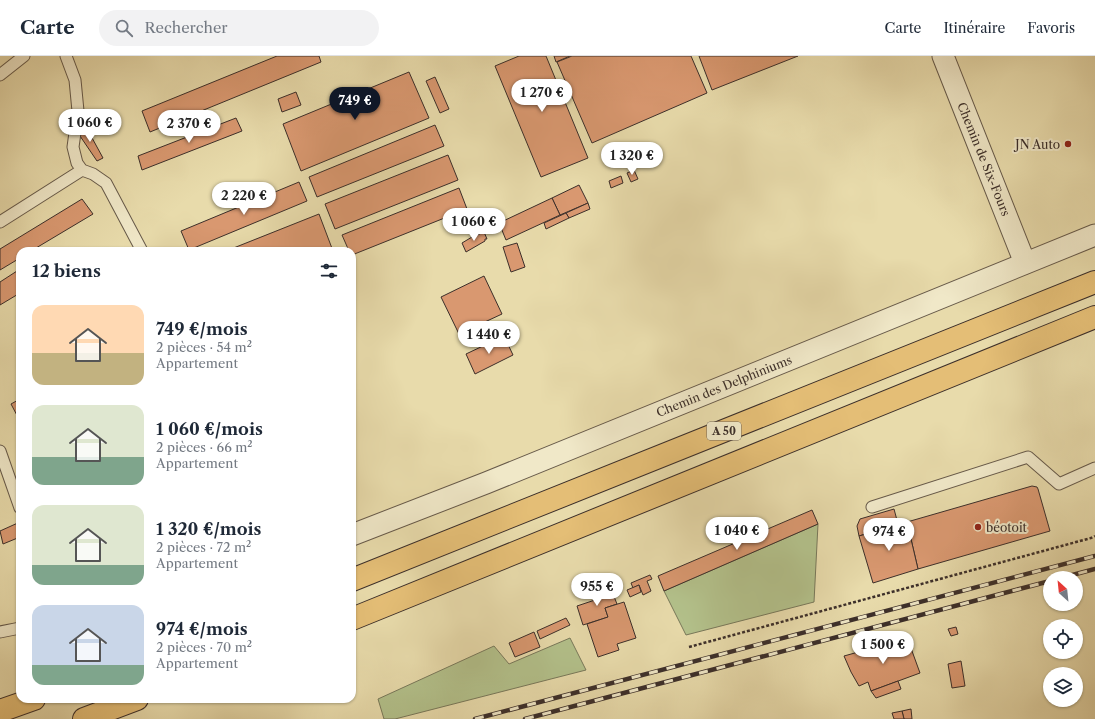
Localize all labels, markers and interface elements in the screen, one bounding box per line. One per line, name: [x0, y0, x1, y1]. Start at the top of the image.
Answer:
search box: [99, 10, 379, 46]
text: Carte: [20, 16, 75, 39]
icon: search: [113, 17, 135, 39]
text: Rechercher: [145, 18, 228, 37]
text: Carte: [885, 19, 921, 37]
text: Itinéraire: [943, 19, 1005, 37]
text: Favoris: [1027, 19, 1075, 37]
pin: 1 270 €: [505, 79, 579, 113]
text: 1 270 €: [520, 84, 564, 100]
pin: 749 €: [327, 87, 383, 121]
text: 749 €: [338, 92, 372, 108]
street label: Chemin de Six-Fours: [954, 100, 1014, 218]
pin: 1 060 €: [53, 109, 127, 143]
pin: 2 370 €: [152, 110, 226, 144]
text: 1 060 €: [68, 114, 112, 130]
text: 2 370 €: [167, 115, 211, 131]
place label: JN Auto: [1013, 137, 1060, 152]
marker: JN Auto: [1063, 139, 1073, 149]
pin: 1 320 €: [595, 142, 669, 176]
text: 1 320 €: [610, 147, 654, 163]
pin: 2 220 €: [207, 182, 281, 216]
text: 2 220 €: [221, 187, 267, 203]
pin: 1 060 €: [437, 208, 511, 242]
text: 1 060 €: [452, 213, 496, 229]
icon: filters: [318, 260, 340, 282]
text: 12 biens: [32, 261, 101, 281]
text: 749 €/mois: [156, 319, 248, 339]
icon: home: [64, 321, 112, 369]
pin: 1 440 €: [452, 321, 526, 355]
text: 1 440 €: [467, 326, 511, 342]
text: 2 pièces · 54 m²: [156, 339, 252, 355]
street label: Chemin des Delphiniums: [654, 352, 794, 420]
text: Appartement: [156, 355, 238, 371]
text: 1 060 €/mois: [156, 419, 263, 439]
icon: home: [64, 421, 112, 469]
road number: A 50: [707, 422, 741, 440]
text: 2 pièces · 66 m²: [156, 439, 253, 455]
text: Appartement: [156, 455, 238, 471]
pin: 1 040 €: [700, 517, 774, 551]
pin: 974 €: [861, 518, 917, 552]
text: 1 320 €/mois: [156, 519, 262, 539]
place label: béotoit: [986, 520, 1028, 535]
icon: home: [64, 521, 112, 569]
text: 1 040 €: [715, 522, 759, 538]
marker: béotoit: [973, 522, 983, 532]
text: 974 €: [872, 523, 906, 539]
text: 2 pièces · 72 m²: [156, 539, 251, 555]
text: Appartement: [156, 555, 238, 571]
north arrow: [1043, 571, 1083, 611]
map controls: [1043, 571, 1083, 707]
pin: 955 €: [569, 573, 625, 607]
text: 955 €: [580, 578, 614, 594]
text: 974 €/mois: [156, 619, 248, 639]
button: locate: [1043, 619, 1083, 659]
icon: home: [64, 621, 112, 669]
pin: 1 500 €: [846, 631, 920, 665]
text: 1 500 €: [861, 636, 905, 652]
text: 2 pièces · 70 m²: [156, 639, 252, 655]
text: Appartement: [156, 655, 238, 671]
button: layers: [1043, 667, 1083, 707]

